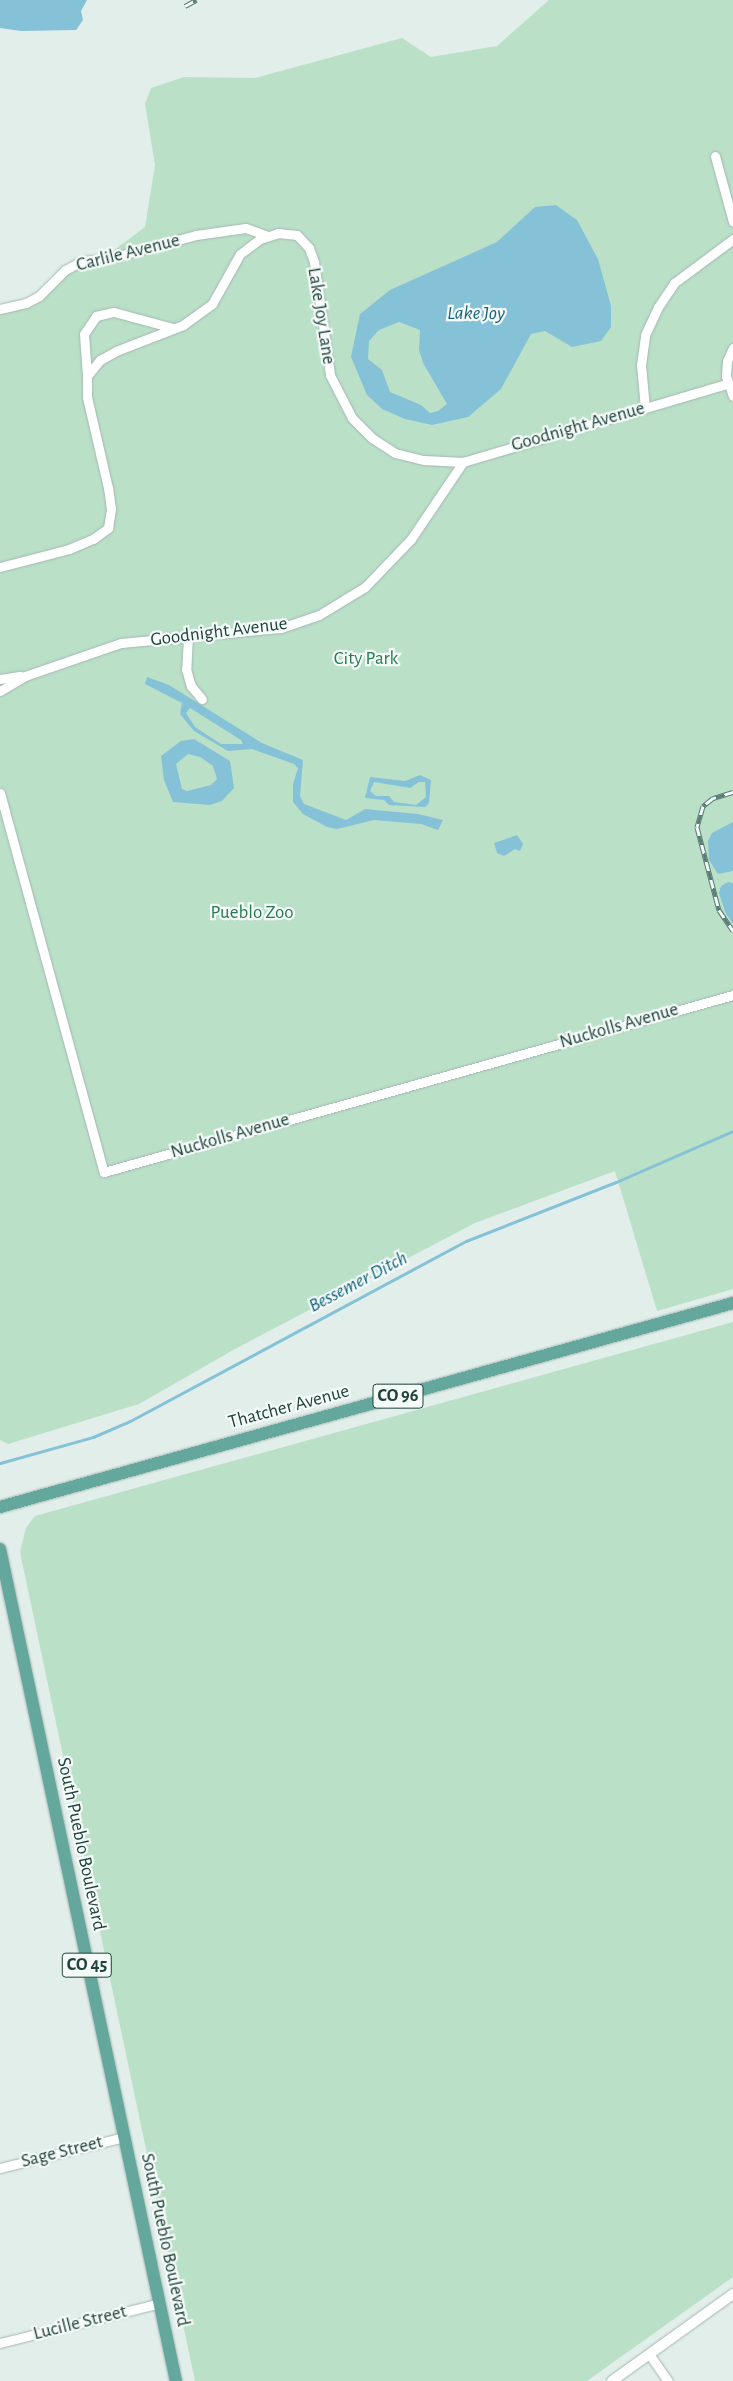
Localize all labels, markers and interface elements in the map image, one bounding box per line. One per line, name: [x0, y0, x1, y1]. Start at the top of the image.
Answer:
street label: Carlile Avenue: [74, 229, 182, 277]
street label: Lake Joy Lane: [302, 266, 340, 366]
water label: Lake Joy: [447, 301, 505, 325]
street label: Goodnight Avenue: [509, 397, 647, 457]
street label: Goodnight Avenue: [149, 612, 289, 652]
park label: City Park: [334, 648, 398, 670]
park label: Pueblo Zoo: [210, 902, 294, 924]
street label: Nuckolls Avenue: [557, 998, 681, 1054]
street label: Nuckolls Avenue: [168, 1108, 292, 1164]
water label: Bessemer Ditch: [305, 1246, 411, 1318]
street label: Thatcher Avenue: [226, 1380, 352, 1434]
road number: CO 96: [372, 1380, 424, 1412]
street label: South Pueblo Boulevard: [52, 1755, 110, 1933]
road number: CO 45: [61, 1950, 113, 1980]
street label: Sage Street: [19, 2131, 105, 2173]
street label: South Pueblo Boulevard: [136, 2151, 194, 2329]
street label: Lucille Street: [31, 2300, 129, 2346]

